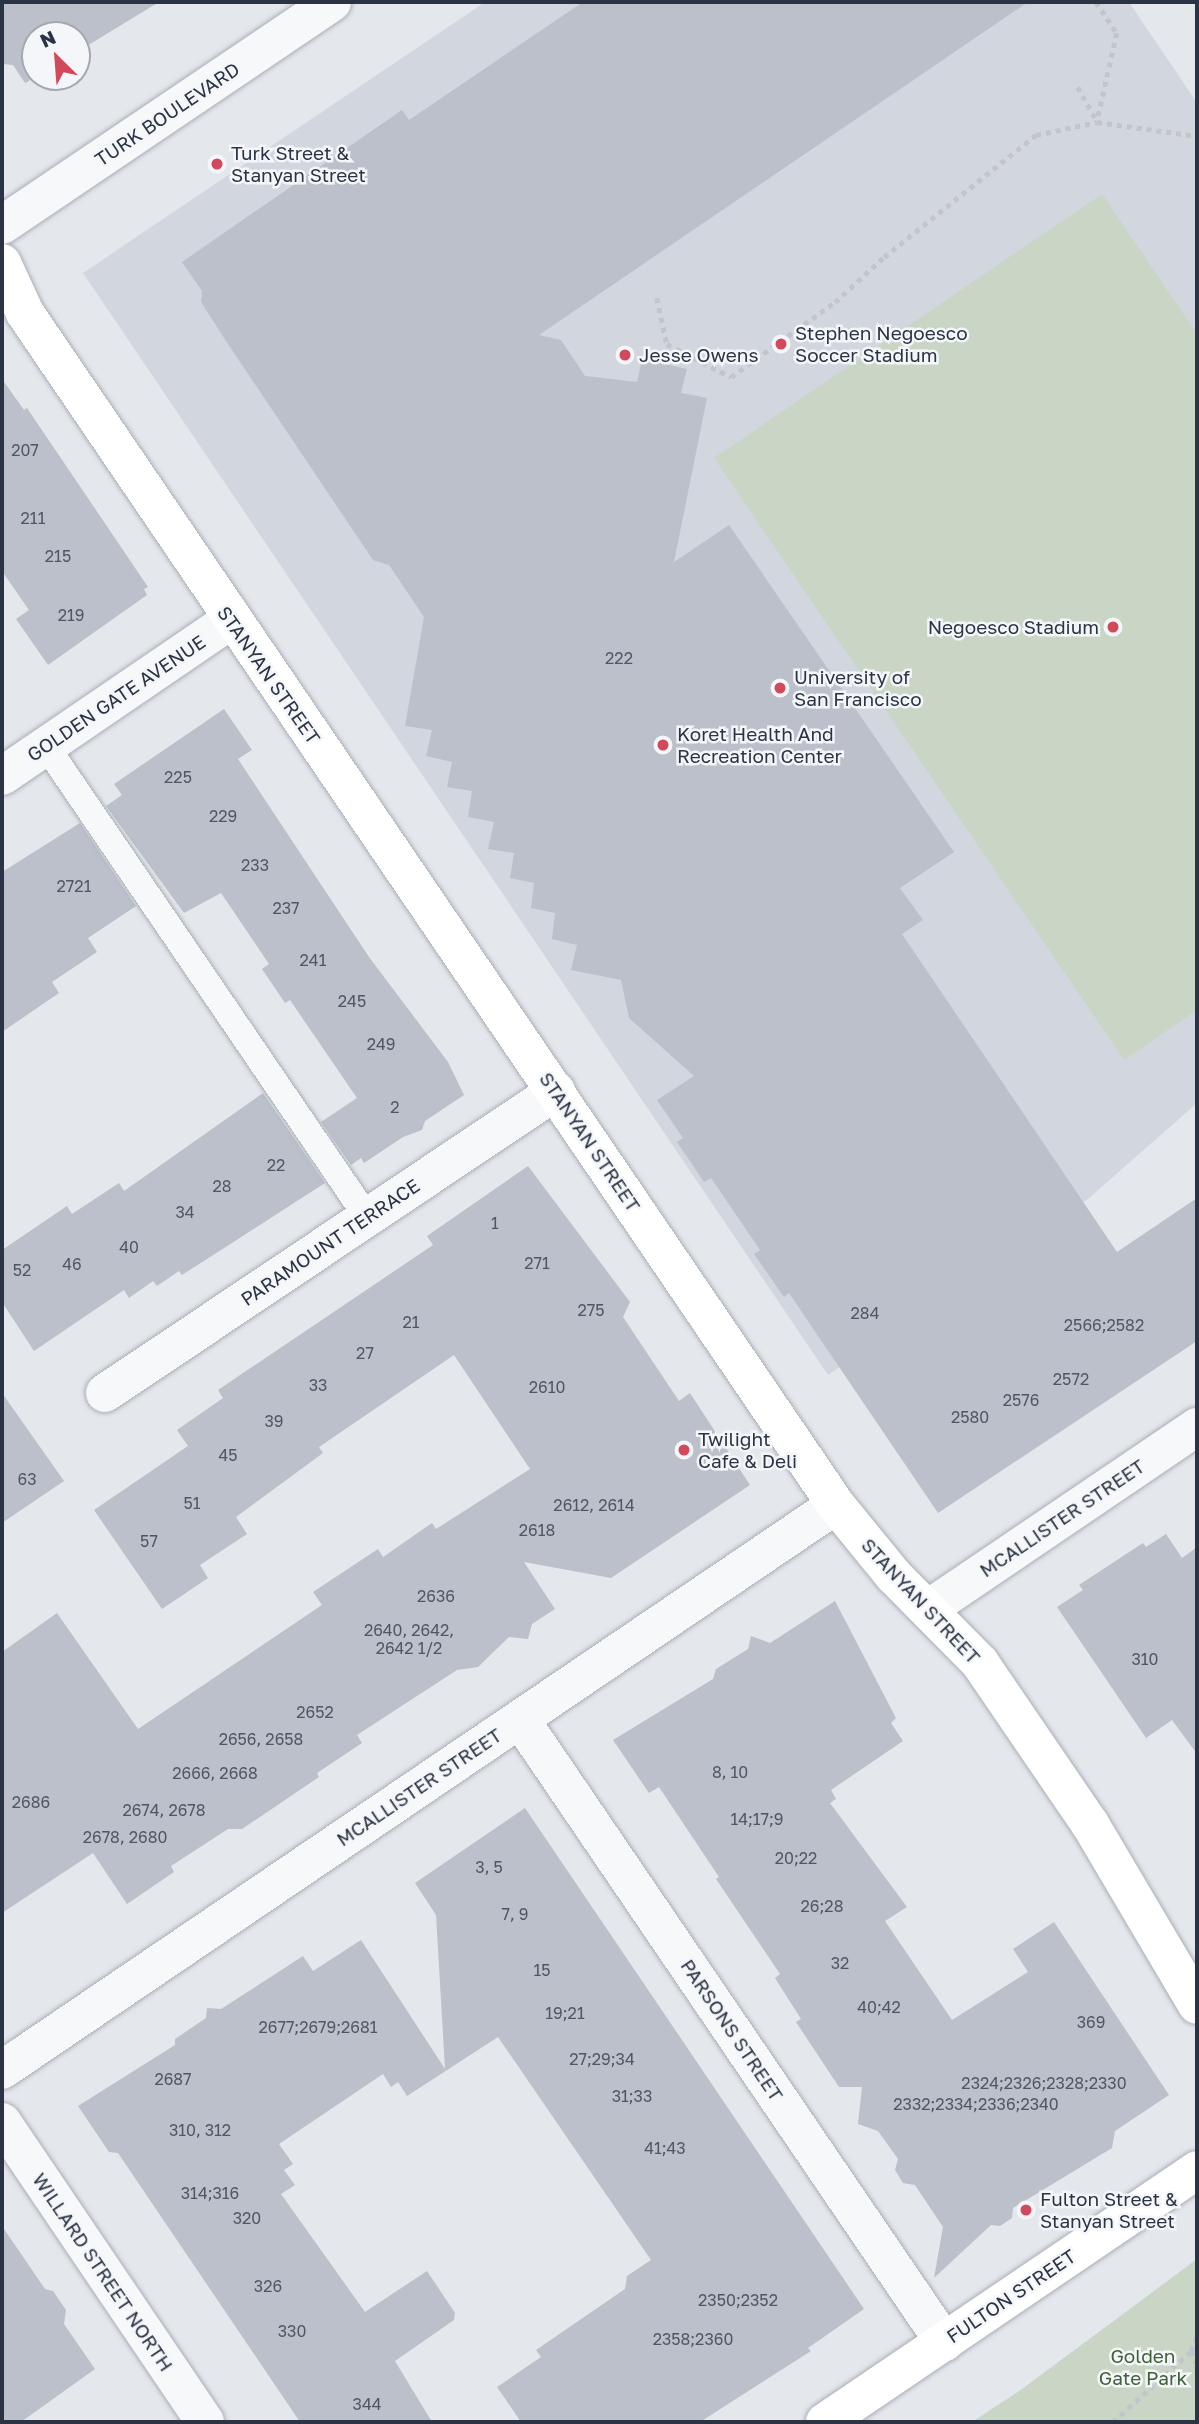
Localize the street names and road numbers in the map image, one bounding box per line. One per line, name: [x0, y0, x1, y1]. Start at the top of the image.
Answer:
street label: TURK BOULEVARD: [90, 57, 244, 171]
street label: STANYAN STREET: [213, 602, 325, 748]
street label: GOLDEN GATE AVENUE: [23, 630, 209, 766]
street label: STANYAN STREET: [535, 1068, 645, 1216]
street label: PARAMOUNT TERRACE: [236, 1174, 424, 1310]
street label: MCALLISTER STREET: [975, 1454, 1149, 1582]
street label: STANYAN STREET: [857, 1533, 985, 1669]
street label: MCALLISTER STREET: [332, 1723, 506, 1851]
street label: PARSONS STREET: [676, 1955, 788, 2105]
street label: WILLARD STREET NORTH: [28, 2169, 178, 2375]
street label: FULTON STREET: [942, 2244, 1080, 2348]

